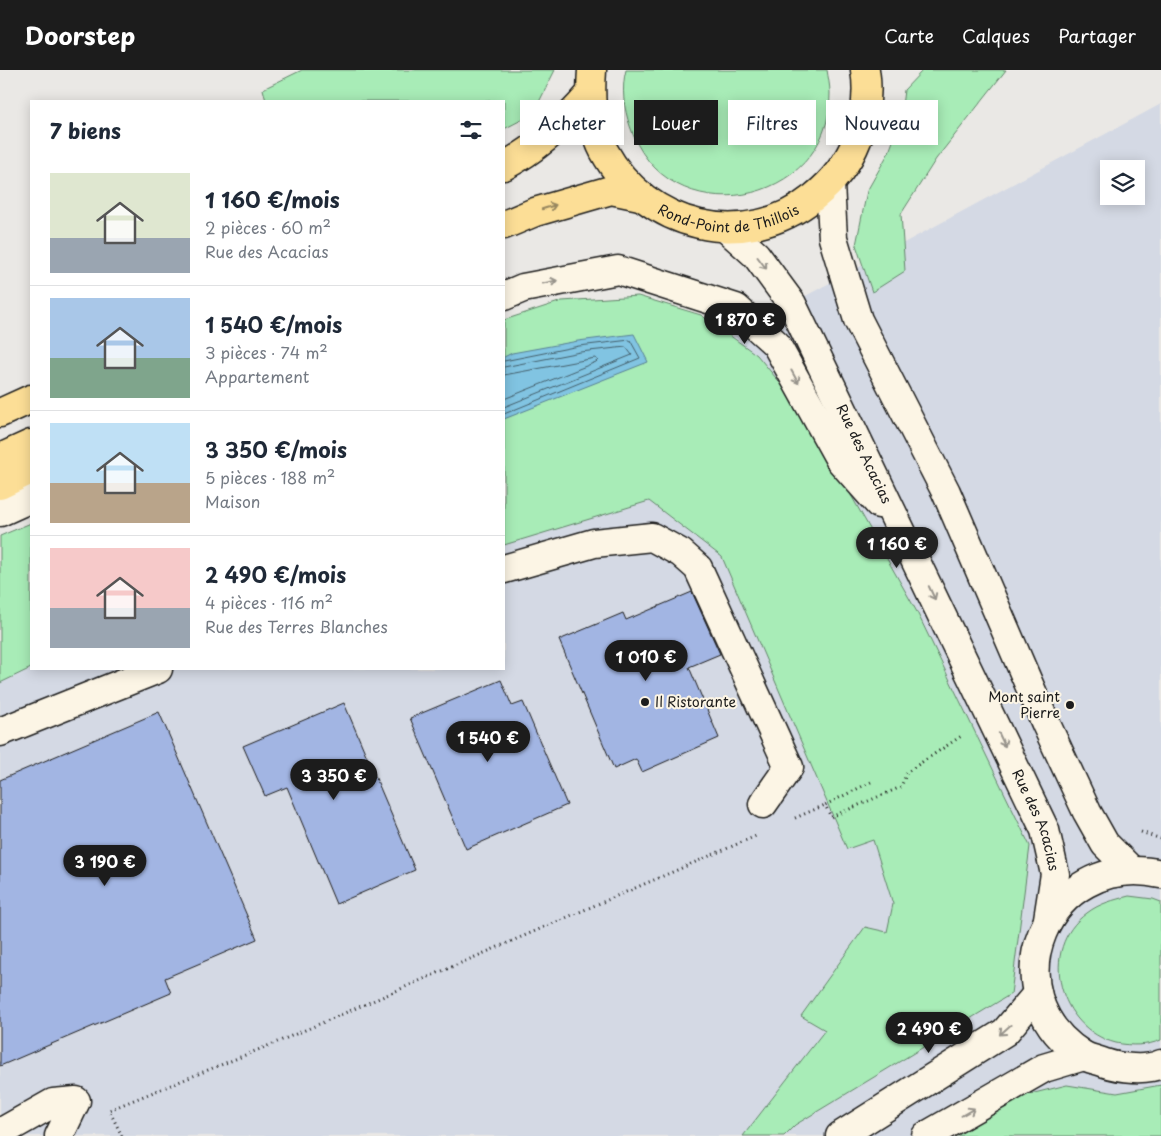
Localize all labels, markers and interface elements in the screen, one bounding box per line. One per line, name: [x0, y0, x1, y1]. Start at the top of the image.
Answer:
text: Doorstep: [25, 17, 135, 53]
text: Carte: [884, 22, 934, 49]
text: Calques: [962, 22, 1030, 49]
text: Partager: [1058, 22, 1136, 49]
chip: Acheter: [520, 100, 624, 145]
chip: Louer: [634, 100, 718, 145]
chip: Filtres: [728, 100, 816, 145]
chip: Nouveau: [826, 100, 938, 145]
text: 7 biens: [50, 114, 121, 146]
icon: filters: [457, 116, 485, 144]
map controls: [1100, 160, 1145, 205]
button: layers: [1100, 160, 1145, 205]
text: 1 160 €/mois: [205, 183, 340, 215]
icon: home: [90, 193, 150, 253]
street label: Rond-Point de Thillois: [656, 197, 802, 213]
text: Rond-Point de Thillois: [654, 198, 803, 237]
one-way arrow: [541, 202, 557, 212]
text: 2 pièces · 60 m²: [205, 215, 331, 239]
text: Rue des Acacias: [205, 239, 329, 263]
one-way arrow: [756, 256, 767, 269]
one-way arrow: [542, 277, 558, 287]
pin: 1 870 €: [699, 302, 791, 345]
text: 1 870 €: [715, 307, 775, 331]
text: 1 540 €/mois: [205, 308, 342, 340]
icon: home: [90, 318, 150, 378]
text: 3 pièces · 74 m²: [205, 340, 328, 364]
text: Appartement: [205, 364, 309, 388]
one-way arrow: [790, 370, 800, 385]
street label: Rue des Acacias: [832, 400, 897, 507]
text: 3 350 €/mois: [205, 433, 347, 465]
icon: home: [90, 443, 150, 503]
text: 5 pièces · 188 m²: [205, 465, 335, 489]
text: Maison: [205, 489, 260, 513]
pin: 1 160 €: [851, 526, 943, 569]
text: 1 160 €: [867, 531, 927, 555]
text: 2 490 €/mois: [205, 558, 346, 590]
icon: home: [90, 568, 150, 628]
one-way arrow: [928, 585, 937, 600]
text: 4 pièces · 116 m²: [205, 590, 333, 614]
text: Rue des Terres Blanches: [205, 614, 388, 638]
pin: 1 010 €: [600, 640, 692, 682]
text: 1 010 €: [616, 644, 676, 668]
place label: Mont saint Pierre: [988, 686, 1060, 723]
place label: Il Ristorante: [655, 691, 737, 712]
marker: Il Ristorante: [639, 696, 651, 708]
marker: Mont saint Pierre: [1064, 699, 1076, 711]
pin: 1 540 €: [442, 720, 534, 763]
text: 1 540 €: [457, 725, 519, 749]
one-way arrow: [998, 732, 1007, 747]
pin: 3 350 €: [288, 758, 380, 801]
text: 3 350 €: [301, 763, 367, 787]
street label: Rue des Acacias: [1007, 765, 1065, 873]
pin: 3 190 €: [59, 844, 151, 887]
text: 3 190 €: [74, 849, 136, 873]
pin: 2 490 €: [883, 1012, 975, 1054]
text: 2 490 €: [897, 1016, 961, 1040]
one-way arrow: [999, 1024, 1012, 1036]
one-way arrow: [961, 1106, 975, 1116]

